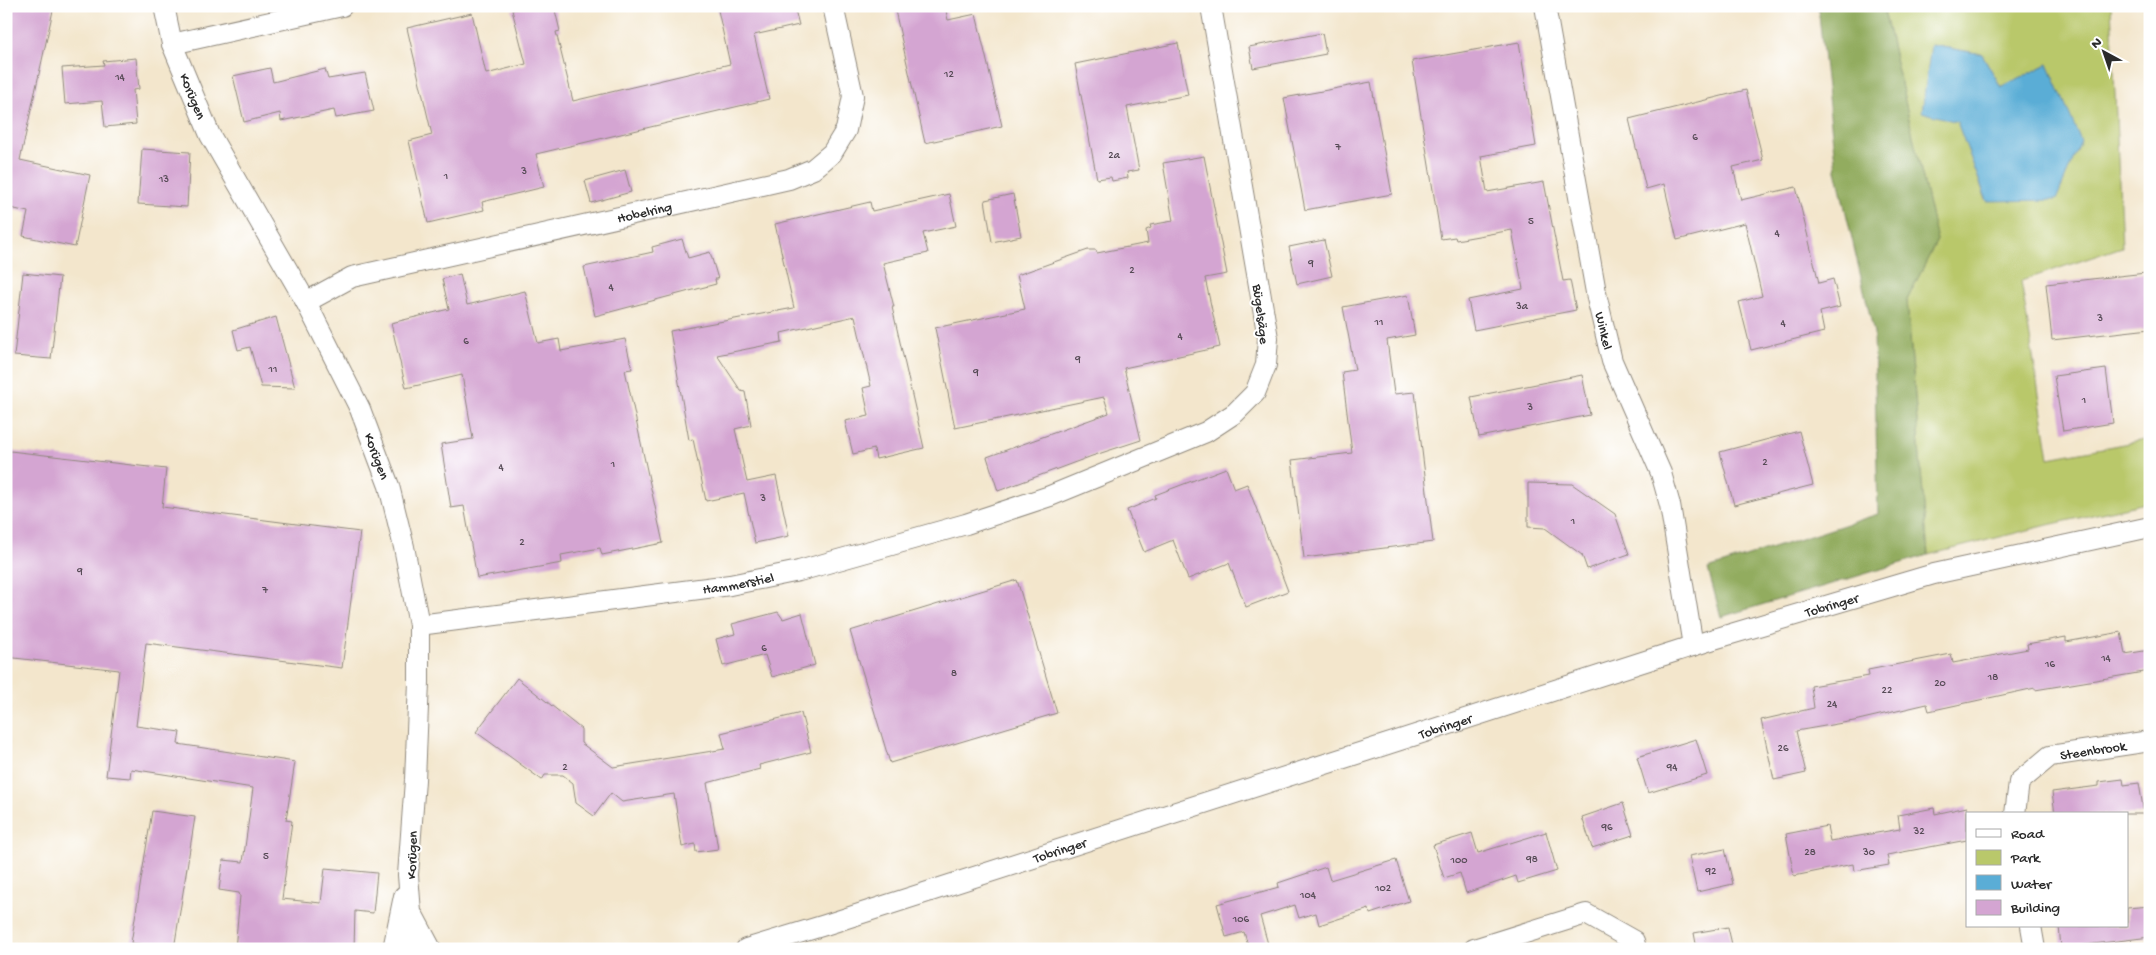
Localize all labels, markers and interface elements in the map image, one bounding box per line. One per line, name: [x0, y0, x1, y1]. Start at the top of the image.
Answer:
north arrow: [2078, 28, 2128, 78]
text: N: [2088, 35, 2106, 53]
house number: 12: [943, 69, 955, 81]
street label: Korügen: [174, 71, 209, 123]
house number: 14: [114, 72, 126, 84]
house number: 6: [1692, 132, 1698, 144]
house number: 7: [1334, 142, 1341, 154]
house number: 2a: [1108, 150, 1121, 162]
house number: 3: [520, 166, 527, 178]
house number: 1: [443, 171, 448, 183]
house number: 13: [158, 174, 169, 186]
street label: Hobelring: [616, 199, 674, 228]
house number: 5: [1528, 216, 1534, 228]
house number: 4: [1774, 228, 1780, 240]
house number: 9: [1307, 258, 1314, 270]
house number: 2: [1129, 265, 1135, 277]
house number: 4: [608, 282, 614, 294]
street label: Bügelsäge: [1247, 282, 1272, 346]
house number: 3a: [1515, 301, 1529, 313]
street label: Winkel: [1590, 311, 1615, 352]
house number: 3: [2096, 313, 2103, 325]
house number: 11: [1374, 317, 1383, 329]
house number: 4: [1780, 318, 1786, 330]
house number: 4: [1177, 331, 1183, 343]
house number: 6: [463, 336, 469, 348]
house number: 9: [1074, 354, 1081, 366]
house number: 11: [268, 364, 277, 376]
house number: 9: [972, 367, 979, 379]
house number: 1: [2081, 395, 2086, 407]
house number: 3: [1526, 402, 1533, 414]
street label: Korügen: [359, 431, 392, 483]
house number: 2: [1762, 457, 1768, 469]
house number: 1: [610, 459, 615, 471]
house number: 4: [498, 462, 504, 474]
house number: 3: [759, 493, 766, 505]
house number: 1: [1570, 516, 1575, 528]
house number: 2: [519, 537, 525, 549]
house number: 9: [76, 566, 83, 578]
street label: Hammerstiel: [702, 570, 776, 599]
house number: 7: [261, 585, 268, 597]
street label: Tobringer: [1803, 590, 1862, 623]
house number: 6: [761, 643, 767, 655]
house number: 14: [2100, 653, 2112, 665]
house number: 16: [2044, 659, 2055, 671]
house number: 8: [951, 668, 957, 680]
house number: 18: [1987, 672, 1998, 684]
house number: 20: [1934, 678, 1946, 690]
house number: 22: [1882, 685, 1893, 697]
house number: 24: [1827, 699, 1838, 711]
street label: Tobringer: [1416, 711, 1476, 745]
street label: Steenbrook: [2059, 738, 2129, 765]
house number: 26: [1778, 743, 1789, 755]
house number: 2: [562, 762, 568, 774]
house number: 94: [1666, 762, 1678, 774]
legend: [1966, 812, 2128, 928]
house number: 96: [1600, 822, 1613, 834]
house number: 32: [1912, 826, 1925, 838]
text: Road: [2011, 826, 2045, 844]
street label: Korügen: [404, 830, 423, 880]
street label: Tobringer: [1031, 835, 1090, 869]
house number: 28: [1804, 847, 1816, 859]
house number: 30: [1862, 847, 1875, 859]
text: Park: [2010, 850, 2041, 868]
house number: 5: [263, 851, 269, 863]
house number: 98: [1525, 854, 1538, 866]
house number: 100: [1450, 855, 1467, 867]
house number: 92: [1705, 866, 1717, 878]
text: Water: [2011, 876, 2053, 894]
house number: 102: [1374, 883, 1392, 895]
house number: 104: [1299, 890, 1317, 902]
text: Building: [2010, 900, 2060, 918]
house number: 106: [1232, 914, 1250, 926]

